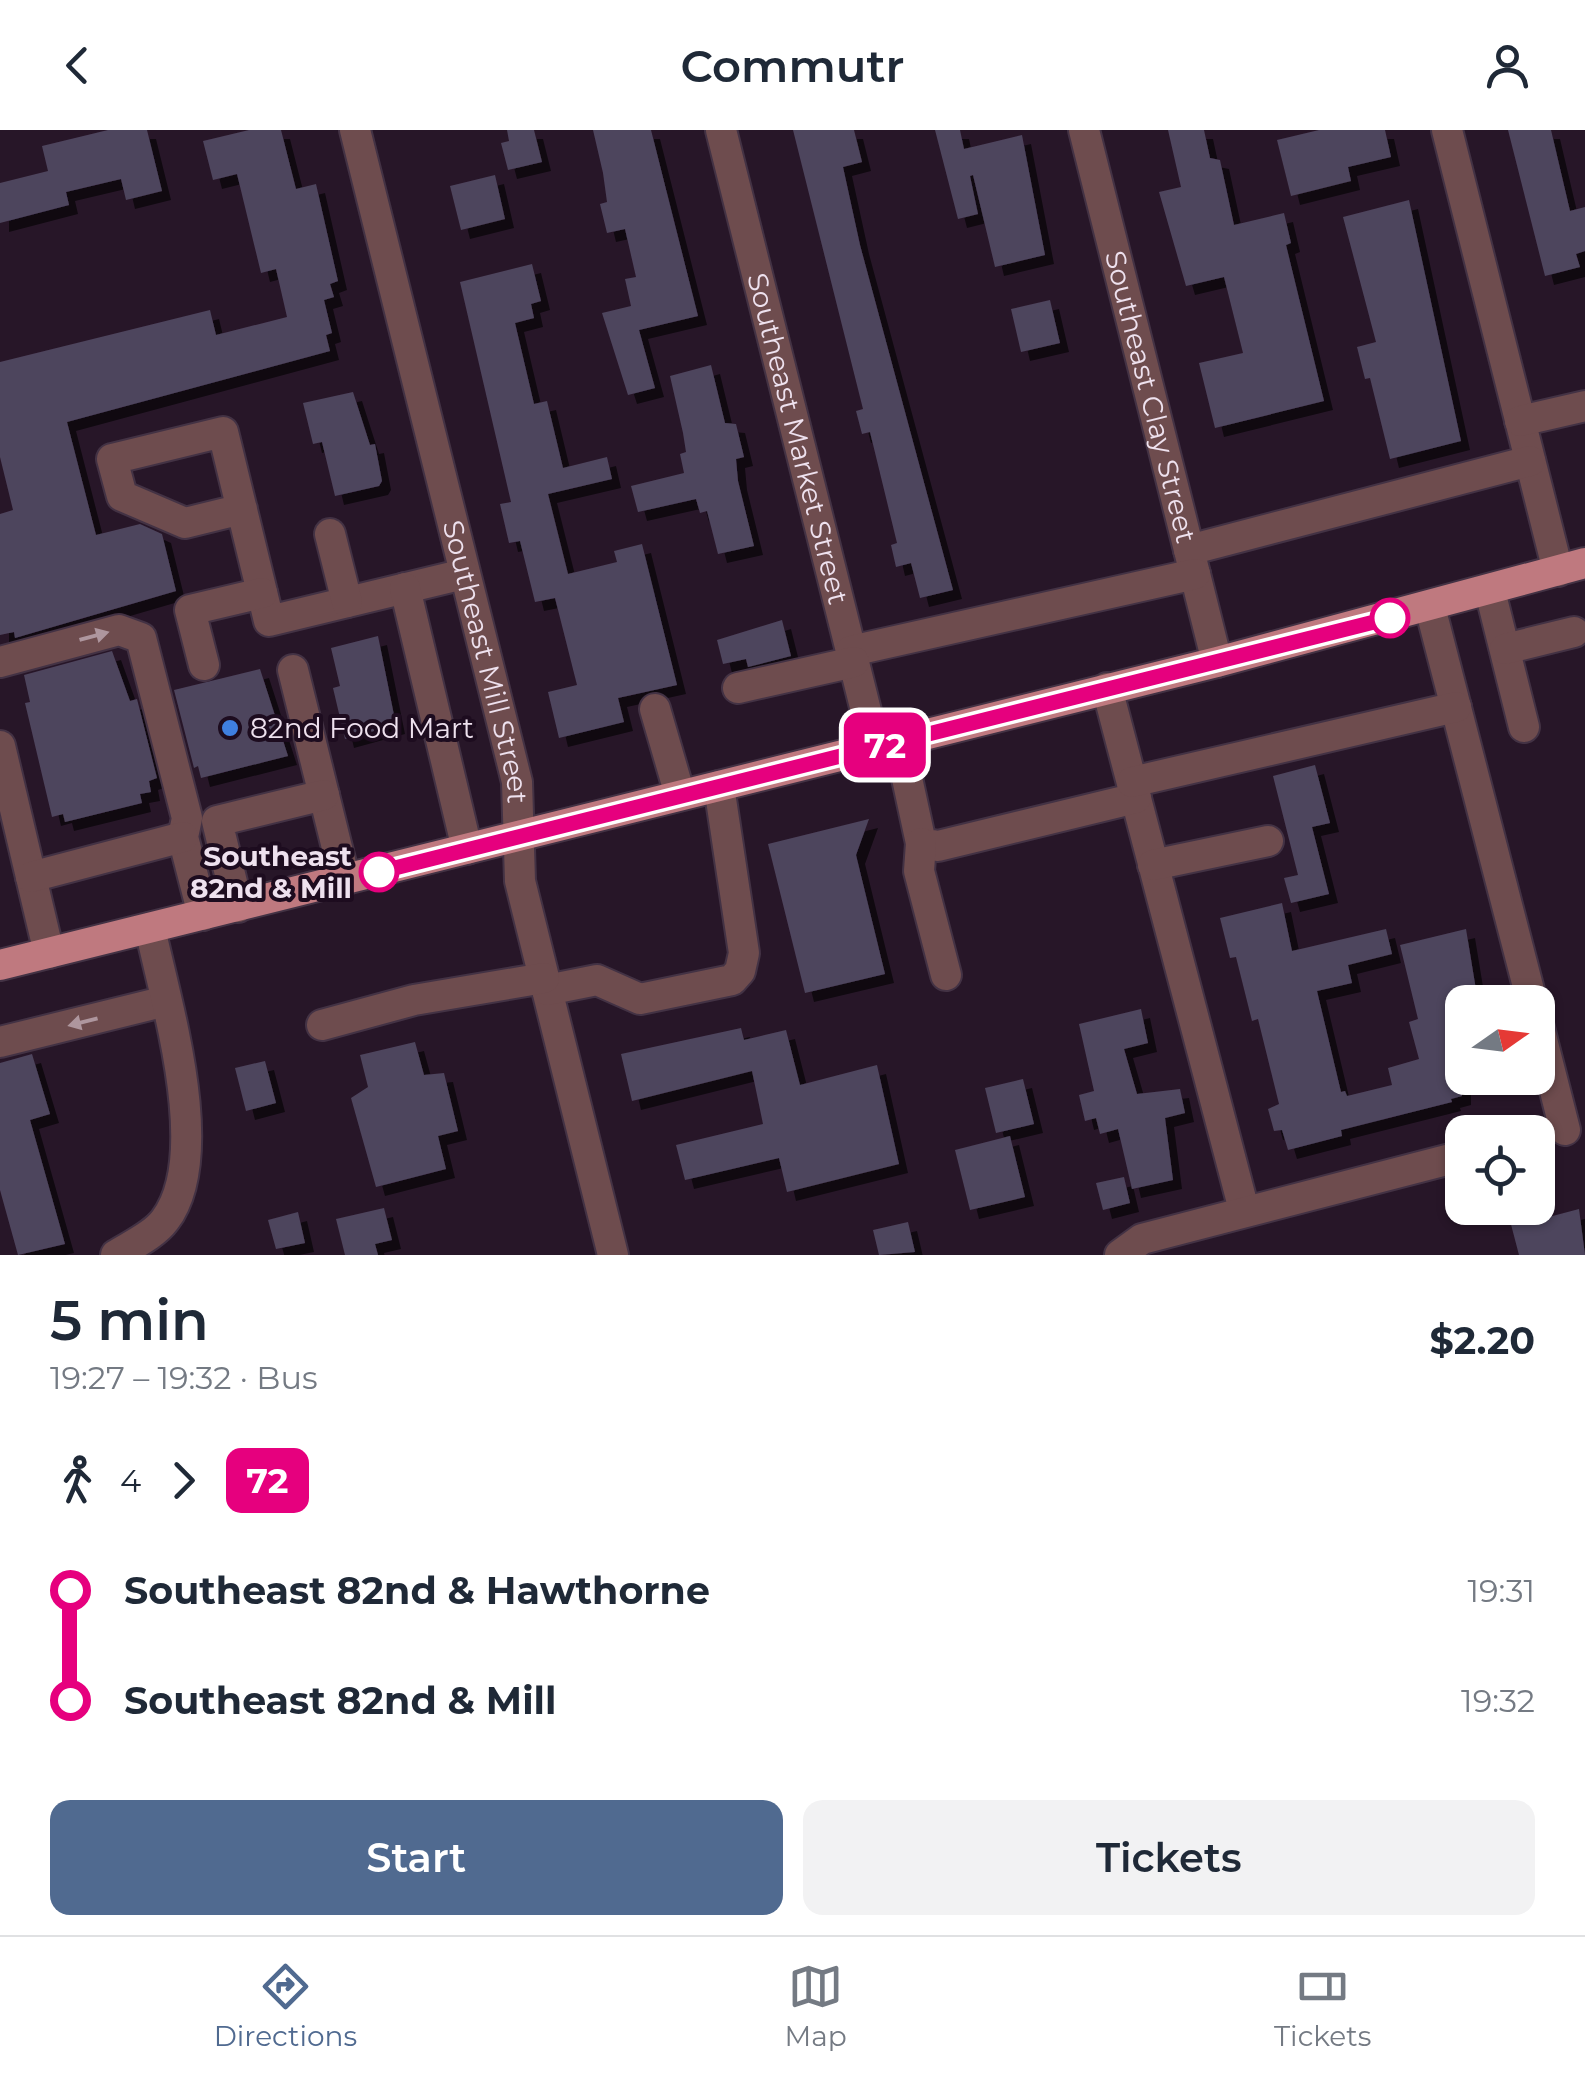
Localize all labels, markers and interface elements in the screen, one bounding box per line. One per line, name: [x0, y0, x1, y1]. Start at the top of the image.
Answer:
icon: back: [50, 38, 105, 93]
text: Commutr: [681, 38, 904, 93]
icon: person: [1480, 38, 1535, 93]
street label: Southeast Clay Street: [1098, 247, 1204, 546]
street label: Southeast Market Street: [740, 269, 856, 608]
street label: Southeast Mill Street: [436, 517, 535, 804]
unlabelled marker: [1371, 599, 1409, 637]
one-way arrow: [79, 628, 110, 644]
place label: 82nd Food Mart: [250, 711, 474, 745]
line badge: 72: [840, 712, 930, 778]
marker: 82nd Food Mart: [219, 717, 241, 739]
text: 72: [864, 724, 906, 767]
place label: Southeast 82nd & Mill: [190, 839, 352, 905]
marker: Southeast 82nd & Mill: [360, 853, 398, 891]
north arrow: [1445, 985, 1555, 1095]
map controls: [1445, 985, 1555, 1225]
one-way arrow: [67, 1015, 98, 1030]
button: locate: [1445, 1115, 1555, 1225]
text: 5 min: [50, 1287, 209, 1354]
text: $2.20: [1429, 1317, 1535, 1364]
text: 19:27 – 19:32 · Bus: [50, 1358, 318, 1397]
icon: walk: [50, 1453, 105, 1508]
icon: forward: [156, 1453, 211, 1508]
text: 72: [246, 1459, 289, 1502]
text: 4: [120, 1461, 141, 1500]
text: Southeast 82nd & Hawthorne: [124, 1567, 710, 1614]
text: 19:31: [1468, 1571, 1535, 1610]
text: Southeast 82nd & Mill: [124, 1677, 556, 1724]
text: 19:32: [1461, 1681, 1535, 1720]
button: Start: [50, 1800, 783, 1915]
button: Tickets: [803, 1800, 1535, 1915]
tab: Directions: [214, 1959, 357, 2053]
tab: Map: [784, 1959, 847, 2053]
tab: Tickets: [1274, 1959, 1371, 2053]

